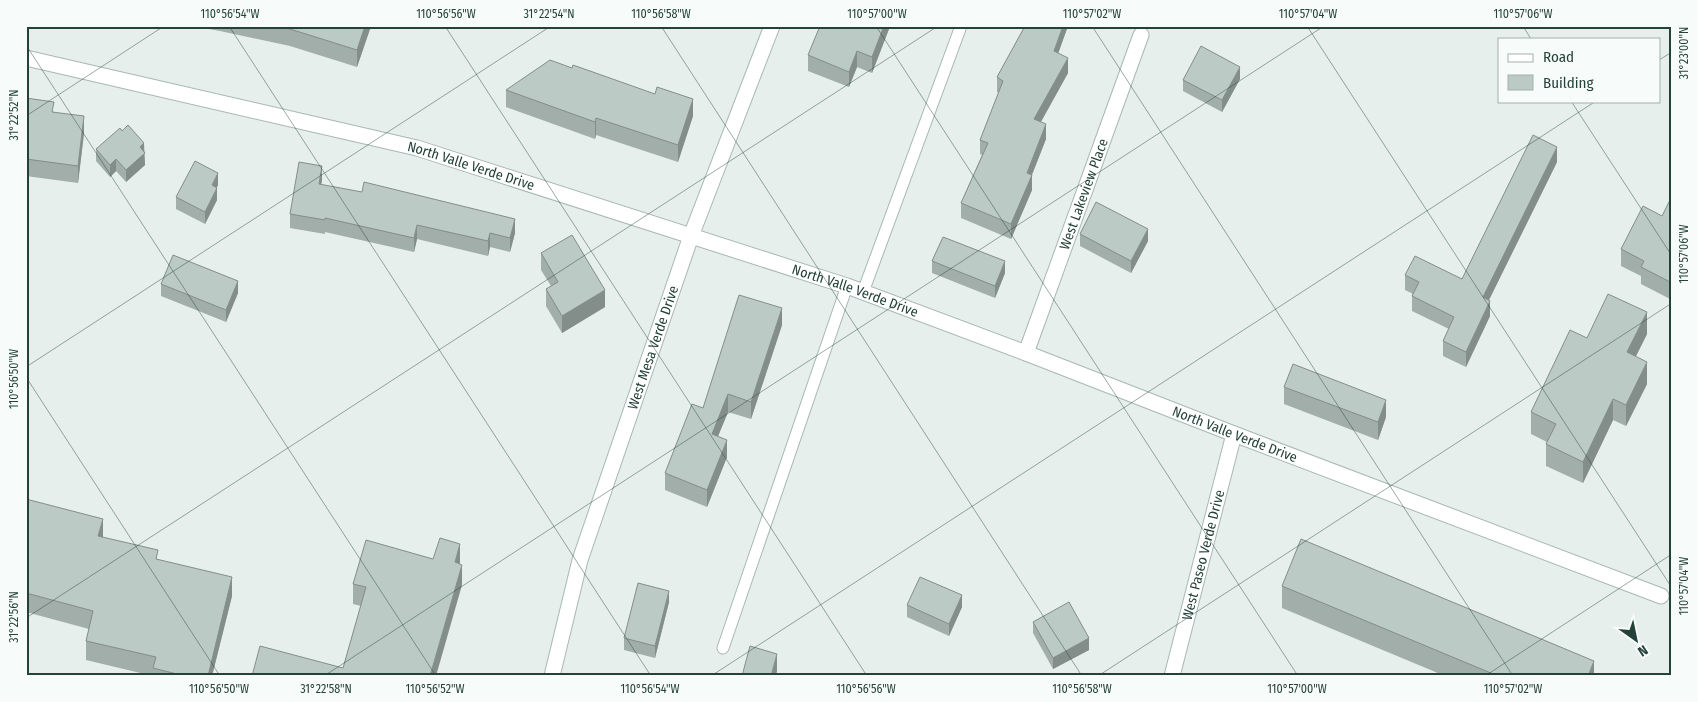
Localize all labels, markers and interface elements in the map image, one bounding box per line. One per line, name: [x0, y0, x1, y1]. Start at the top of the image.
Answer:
text: 110°56'54"W: [201, 7, 259, 21]
text: 110°56'56"W: [416, 7, 476, 21]
text: 31°22'54"N: [524, 7, 574, 21]
text: 110°56'58"W: [631, 7, 691, 21]
text: 110°57'00"W: [847, 7, 907, 21]
text: 110°57'02"W: [1063, 7, 1121, 21]
text: 110°57'04"W: [1279, 7, 1337, 21]
text: 110°57'06"W: [1493, 7, 1553, 21]
text: 31°23'00"N: [1677, 27, 1691, 79]
legend: [1498, 38, 1660, 102]
text: Road: [1543, 48, 1574, 66]
text: Building: [1543, 74, 1594, 92]
text: 31°22'52"N: [7, 90, 21, 140]
street label: West Lakeview Place: [1056, 136, 1111, 252]
street label: North Valle Verde Drive: [406, 138, 537, 194]
text: 110°57'06"W: [1677, 224, 1691, 284]
street label: North Valle Verde Drive: [790, 260, 921, 320]
street label: West Mesa Verde Drive: [624, 283, 682, 412]
text: 110°56'50"W: [7, 349, 21, 409]
street label: North Valle Verde Drive: [1170, 402, 1300, 466]
street label: West Paseo Verde Drive: [1178, 488, 1228, 622]
text: 110°57'04"W: [1677, 557, 1691, 615]
text: 31°22'56"N: [7, 591, 21, 643]
north arrow: [1610, 614, 1660, 664]
text: N: [1635, 641, 1651, 660]
text: 110°56'50"W: [189, 682, 249, 696]
text: 31°22'58"N: [300, 682, 352, 696]
text: 110°56'52"W: [406, 682, 464, 696]
text: 110°56'54"W: [621, 682, 679, 696]
text: 110°56'56"W: [836, 682, 896, 696]
text: 110°56'58"W: [1052, 682, 1112, 696]
text: 110°57'00"W: [1267, 682, 1327, 696]
text: 110°57'02"W: [1484, 682, 1542, 696]

